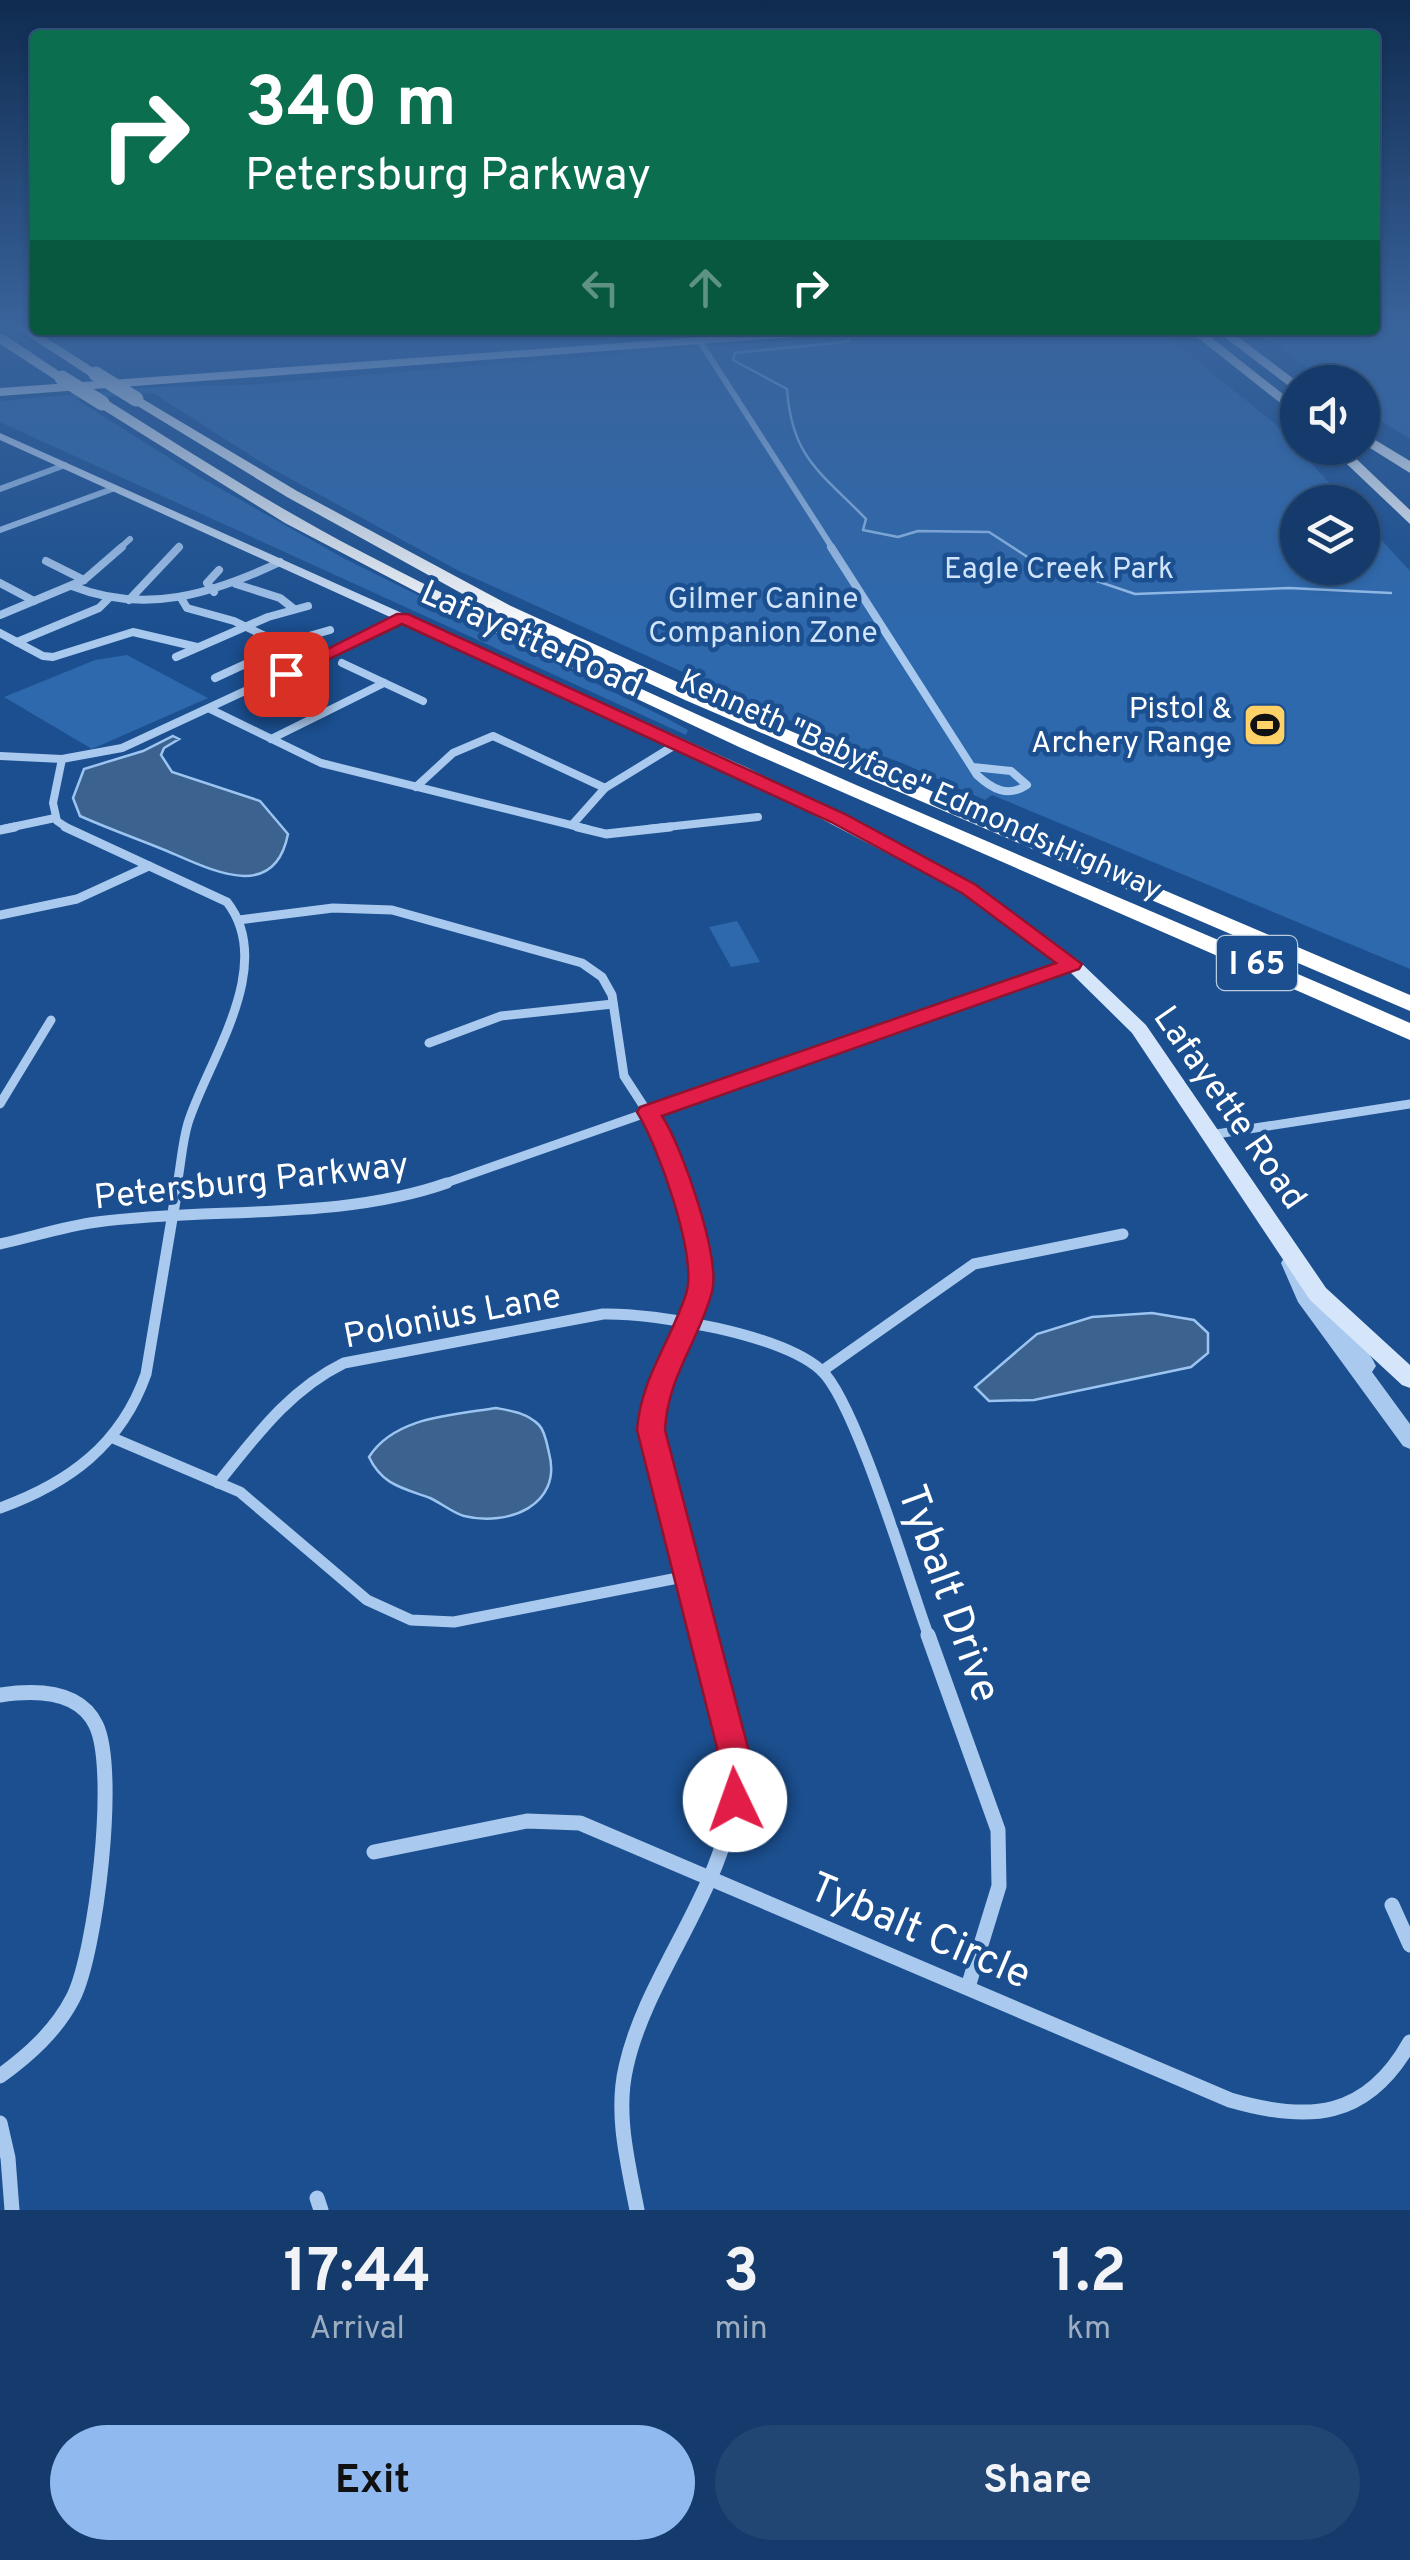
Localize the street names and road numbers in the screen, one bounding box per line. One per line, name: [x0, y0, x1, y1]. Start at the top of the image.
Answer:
street label: Lafayette Road: [413, 572, 649, 709]
street label: Kenneth "Babyface" Edmonds Highway: [673, 663, 1167, 910]
road number: I 65: [1217, 936, 1297, 990]
street label: Lafayette Road: [1142, 998, 1315, 1219]
street label: Petersburg Parkway: [92, 1145, 411, 1221]
street label: Polonius Lane: [340, 1275, 565, 1361]
street label: Tybalt Drive: [883, 1479, 1011, 1711]
street label: Tybalt Circle: [800, 1863, 1038, 2004]

